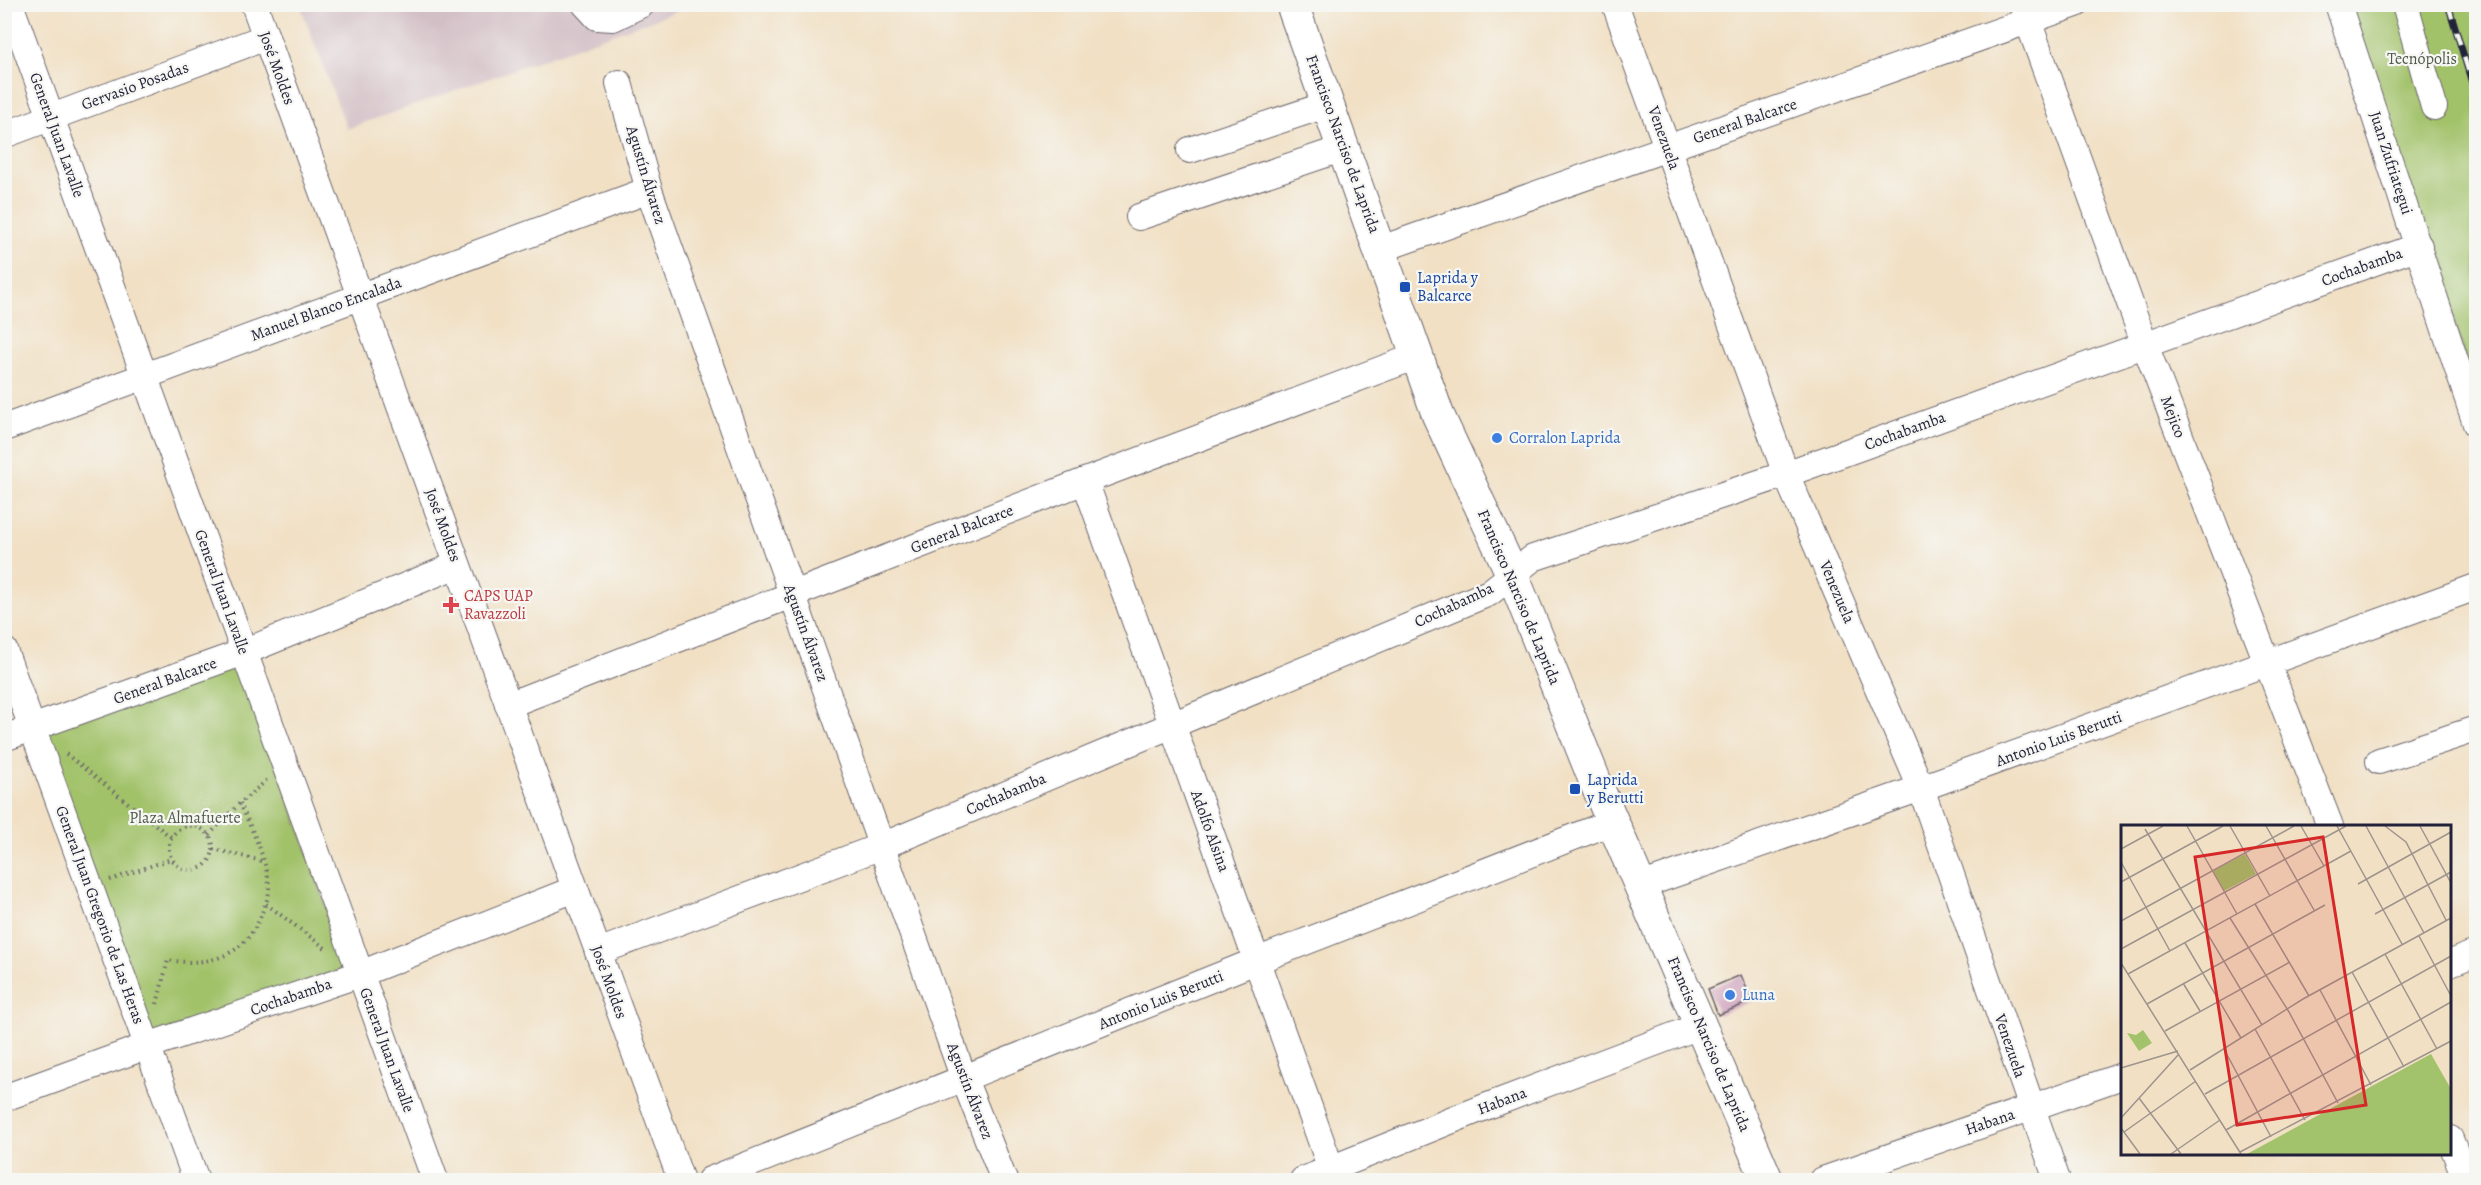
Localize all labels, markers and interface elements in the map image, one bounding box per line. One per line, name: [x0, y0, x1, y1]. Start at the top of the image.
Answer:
street label: José Moldes: [254, 28, 300, 108]
park label: Tecnópolis: [2387, 48, 2457, 70]
street label: Francisco Narciso de Laprida: [1300, 52, 1386, 237]
street label: Gervasio Posadas: [78, 56, 192, 116]
street label: General Juan Lavalle: [24, 70, 90, 200]
street label: General Balcarce: [1690, 93, 1800, 149]
street label: Venezuela: [1642, 102, 1686, 173]
street label: Juan Zufriategui: [2364, 109, 2418, 217]
street label: Agustín Álvarez: [620, 122, 671, 227]
street label: Cochabamba: [2318, 242, 2406, 292]
place label: Laprida y Balcarce: [1417, 267, 1479, 307]
street label: Manuel Blanco Encalada: [247, 271, 405, 347]
marker: Laprida y Balcarce: [1398, 280, 1412, 294]
street label: Mejico: [2155, 393, 2191, 441]
street label: Cochabamba: [1861, 406, 1949, 456]
place label: Corralon Laprida: [1509, 427, 1621, 449]
marker: Corralon Laprida: [1490, 431, 1504, 445]
street label: José Moldes: [420, 485, 466, 565]
street label: General Balcarce: [907, 499, 1017, 559]
street label: Francisco Narciso de Laprida: [1472, 506, 1566, 689]
street label: General Juan Lavalle: [189, 527, 255, 657]
street label: Venezuela: [1814, 556, 1860, 627]
street label: Cochabamba: [1411, 577, 1498, 633]
street label: Agustín Álvarez: [778, 580, 834, 685]
place label: CAPS UAP Ravazzoli: [464, 585, 533, 625]
marker: CAPS UAP Ravazzoli: [442, 596, 460, 614]
street label: General Balcarce: [110, 652, 220, 710]
street label: Antonio Luis Berutti: [1992, 706, 2125, 772]
street label: Cochabamba: [963, 767, 1050, 821]
place label: Laprida y Berutti: [1586, 769, 1644, 809]
marker: Laprida y Berutti: [1568, 782, 1582, 796]
street label: Adolfo Alsina: [1185, 786, 1235, 876]
street label: General Juan Gregorio de Las Heras: [50, 803, 150, 1027]
park label: Plaza Almafuerte: [129, 807, 241, 829]
inset map: [2121, 825, 2451, 1155]
street label: José Moldes: [586, 942, 632, 1022]
street label: Francisco Narciso de Laprida: [1662, 953, 1756, 1136]
street label: Antonio Luis Berutti: [1094, 965, 1227, 1035]
street label: Cochabamba: [247, 973, 335, 1021]
place label: Luna: [1742, 984, 1776, 1006]
street label: General Juan Lavalle: [354, 985, 420, 1115]
marker: Luna: [1723, 988, 1737, 1002]
street label: Venezuela: [1988, 1010, 2031, 1081]
street label: Agustín Álvarez: [941, 1039, 999, 1143]
street label: Habana: [1474, 1081, 1530, 1120]
street label: Habana: [1962, 1103, 2018, 1141]

